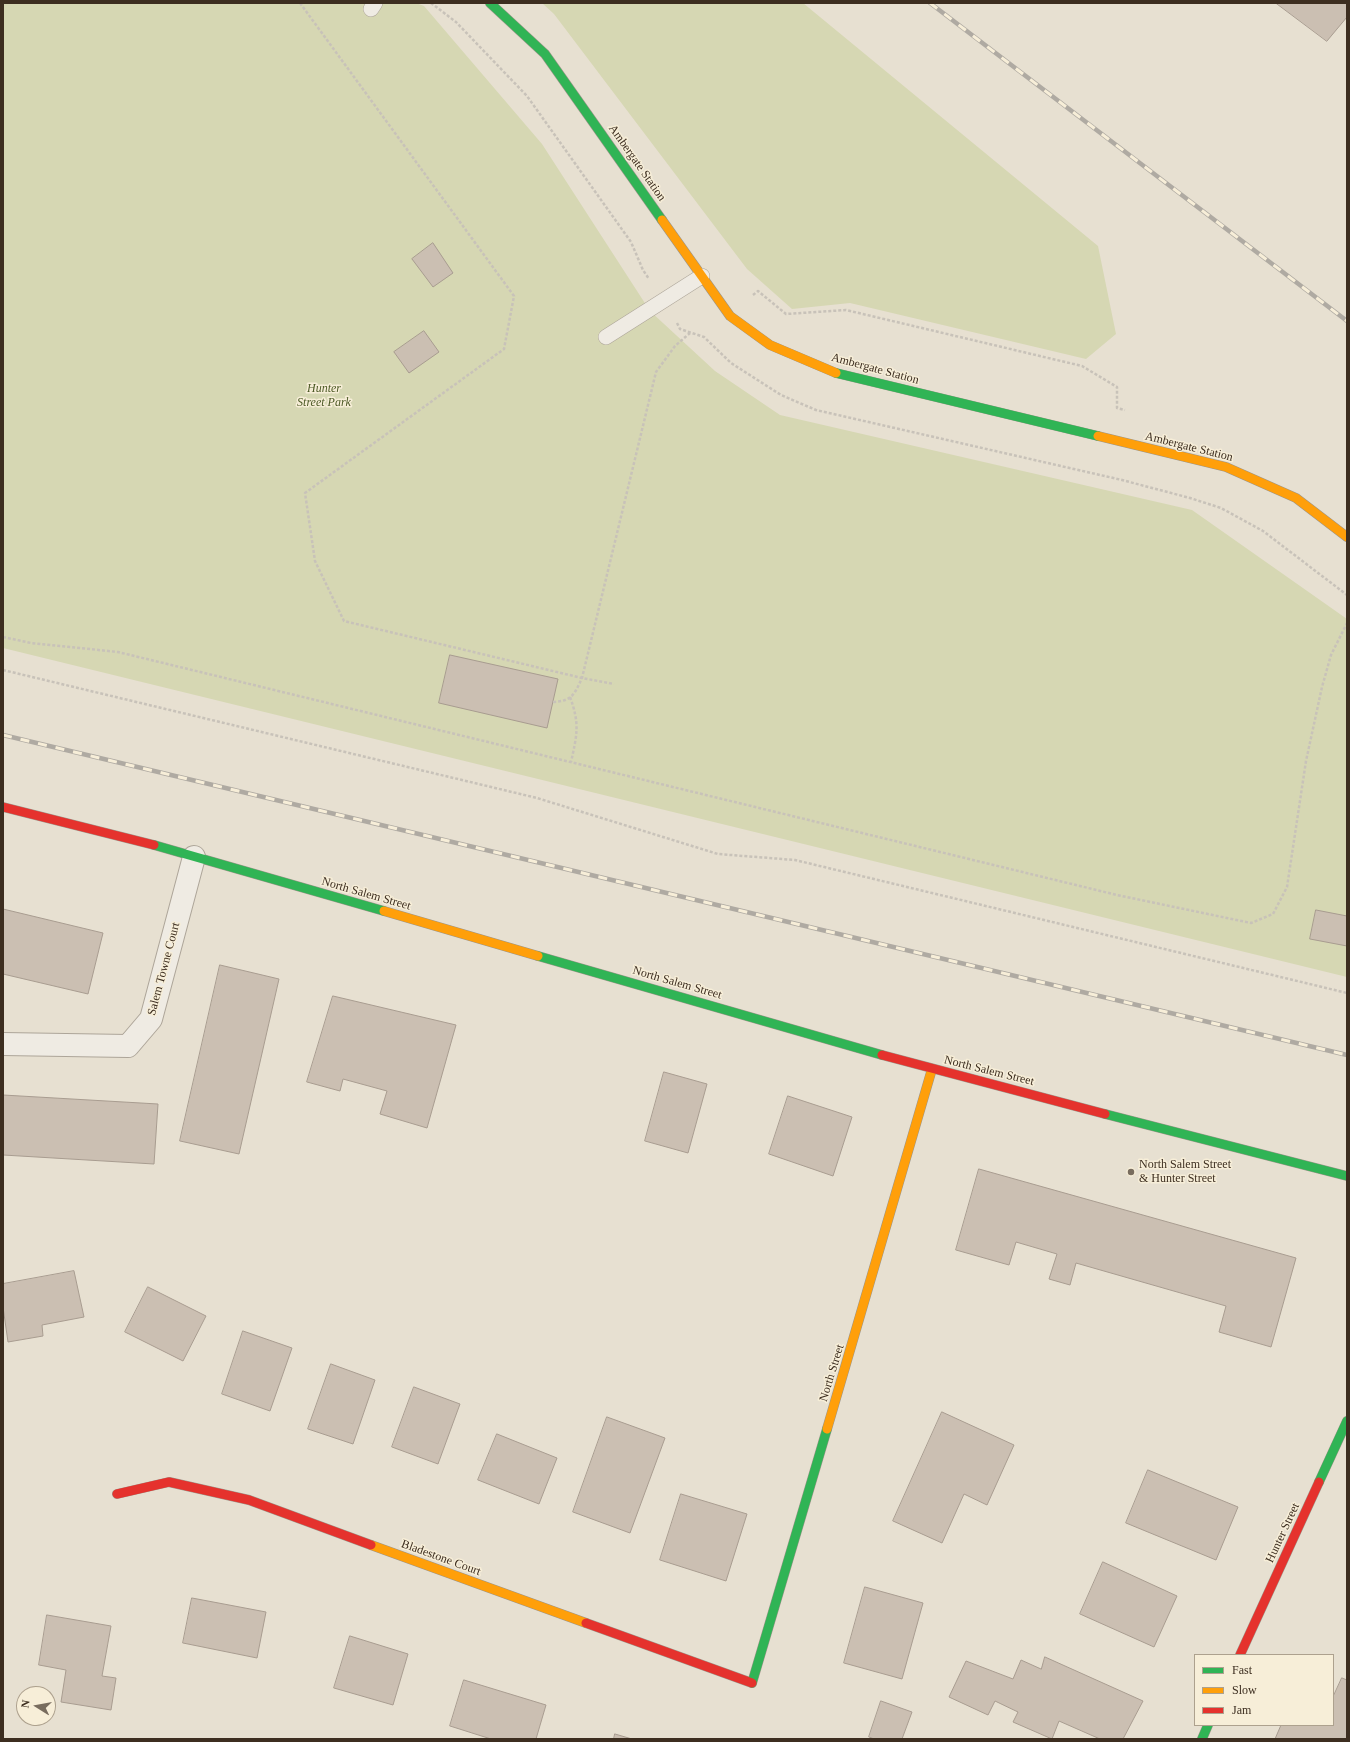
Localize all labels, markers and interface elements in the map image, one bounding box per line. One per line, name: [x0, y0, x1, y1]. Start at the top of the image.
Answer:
street label: Ambergate Station: [605, 122, 669, 204]
street label: Ambergate Station: [830, 350, 920, 388]
park label: Hunter Street Park: [297, 382, 351, 410]
street label: Ambergate Station: [1144, 429, 1234, 465]
street label: North Salem Street: [320, 874, 412, 914]
street label: Salem Towne Court: [145, 921, 183, 1017]
street label: North Salem Street: [631, 963, 723, 1003]
street label: North Salem Street: [943, 1053, 1035, 1089]
place label: North Salem Street & Hunter Street: [1139, 1158, 1231, 1186]
marker: North Salem Street & Hunter Street: [1126, 1167, 1136, 1177]
street label: North Street: [816, 1343, 848, 1403]
street label: Hunter Street: [1263, 1501, 1303, 1565]
street label: Bladestone Court: [399, 1537, 483, 1579]
legend: [1194, 1654, 1334, 1726]
text: Fast: [1232, 1663, 1252, 1677]
text: Slow: [1232, 1683, 1257, 1697]
north arrow: [16, 1686, 56, 1726]
text: N: [19, 1699, 32, 1709]
text: Jam: [1232, 1703, 1251, 1717]

